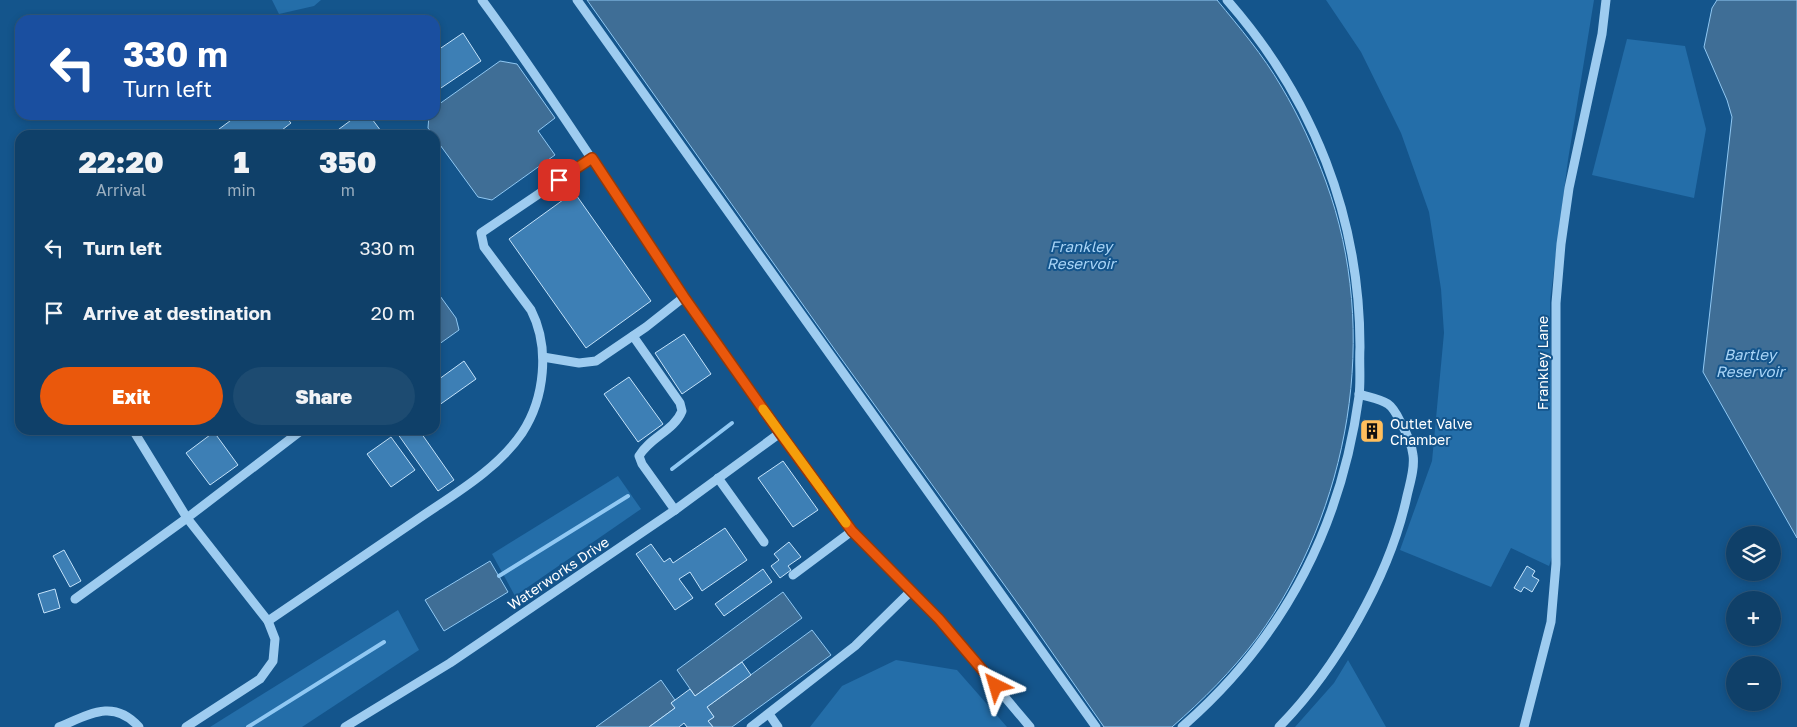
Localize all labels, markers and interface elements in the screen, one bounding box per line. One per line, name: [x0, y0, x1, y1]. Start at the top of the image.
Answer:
text: 330 m: [123, 33, 228, 75]
icon: left: [40, 35, 105, 100]
text: Turn left: [123, 75, 212, 102]
text: 22:20: [78, 144, 164, 180]
text: 1: [234, 144, 249, 180]
text: 350: [319, 144, 377, 180]
pin: [538, 159, 580, 201]
icon: arrive: [545, 166, 573, 194]
text: Arrival: [96, 180, 146, 200]
text: min: [227, 180, 256, 200]
text: m: [341, 180, 355, 200]
icon: left: [40, 234, 68, 262]
text: Turn left: [83, 236, 162, 259]
text: 330 m: [359, 236, 415, 259]
water label: Frankley Reservoir: [1047, 237, 1117, 272]
icon: arrive: [40, 299, 68, 327]
text: Arrive at destination: [83, 301, 271, 324]
text: 20 m: [371, 301, 415, 324]
street label: Frankley Lane: [1534, 316, 1551, 410]
water label: Bartley Reservoir: [1716, 345, 1786, 380]
button: Exit: [40, 367, 223, 425]
button: Share: [233, 367, 415, 425]
place label: Outlet Valve Chamber: [1390, 415, 1472, 448]
building icon: Outlet Valve Chamber: [1359, 418, 1385, 444]
map controls: [1726, 526, 1781, 711]
button: layers: [1726, 526, 1781, 581]
street label: Waterworks Drive: [504, 533, 612, 613]
button: +: [1726, 591, 1781, 646]
button: −: [1726, 656, 1781, 711]
position arrow: [969, 659, 1021, 711]

